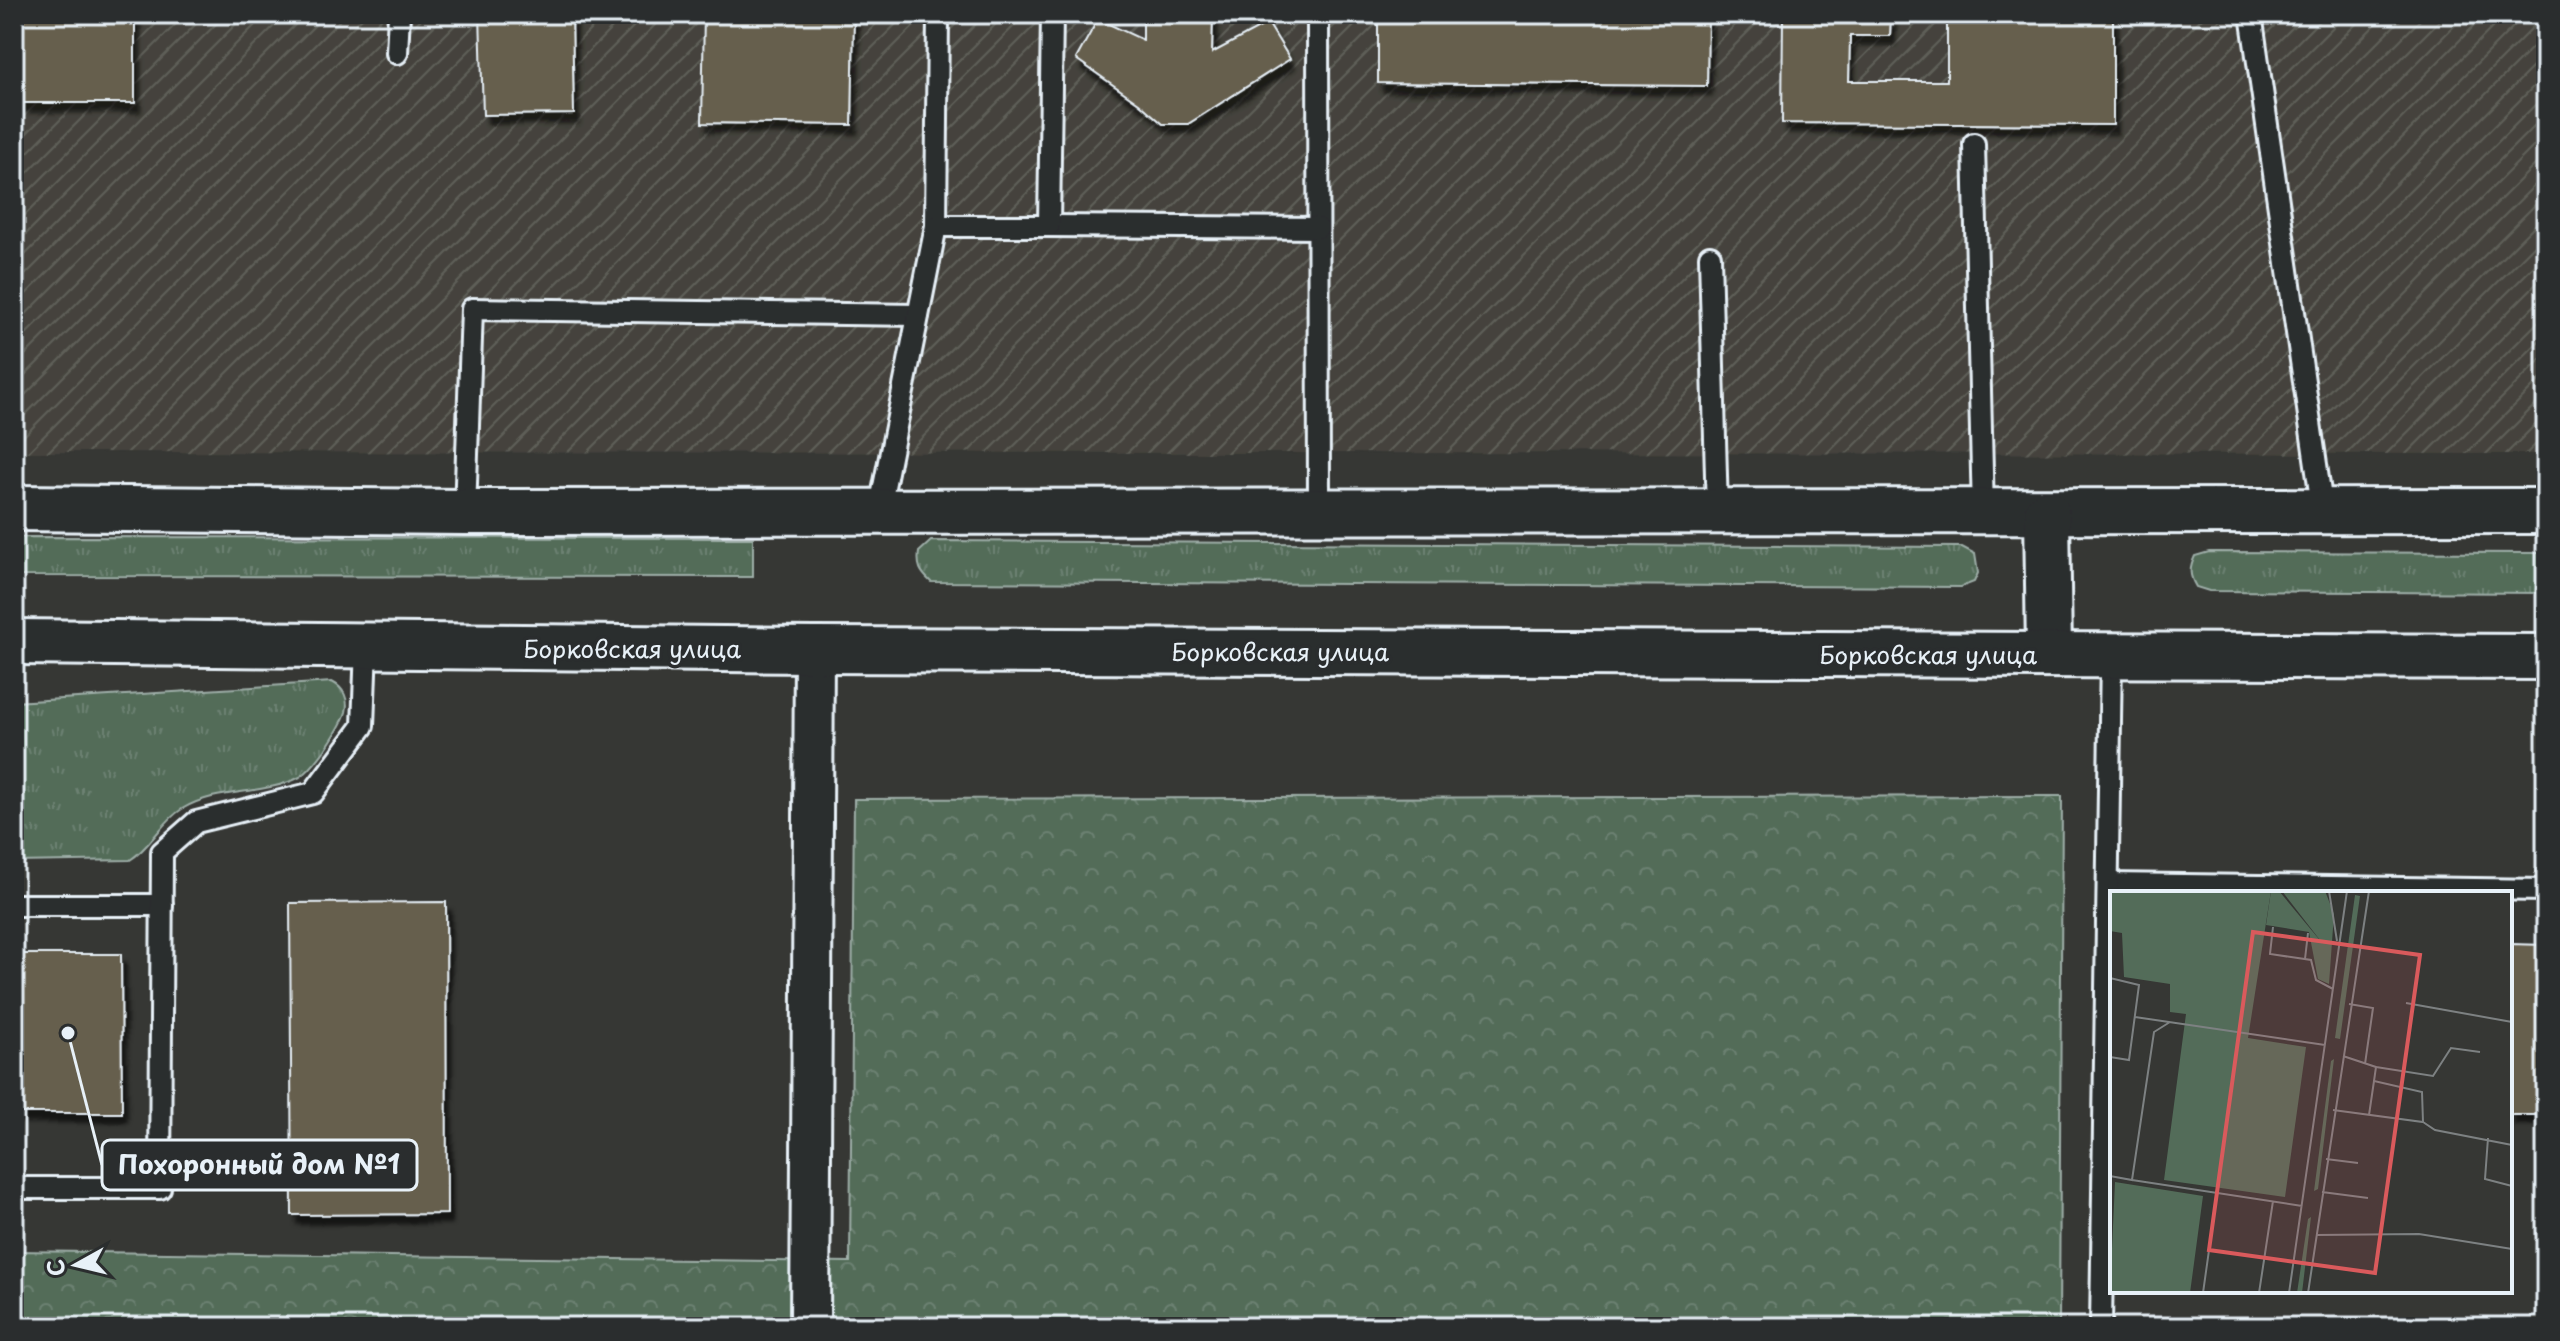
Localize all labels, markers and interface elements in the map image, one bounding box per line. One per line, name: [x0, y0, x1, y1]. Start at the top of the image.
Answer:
street label: Борковская улица: [523, 630, 741, 666]
street label: Борковская улица: [1171, 633, 1389, 669]
street label: Борковская улица: [1819, 636, 2037, 672]
inset map: [2110, 891, 2512, 1293]
callout: Похоронный дом №1: [102, 1140, 417, 1190]
text: Похоронный дом №1: [118, 1144, 400, 1183]
north arrow: [36, 1225, 116, 1305]
text: С: [37, 1258, 72, 1278]

